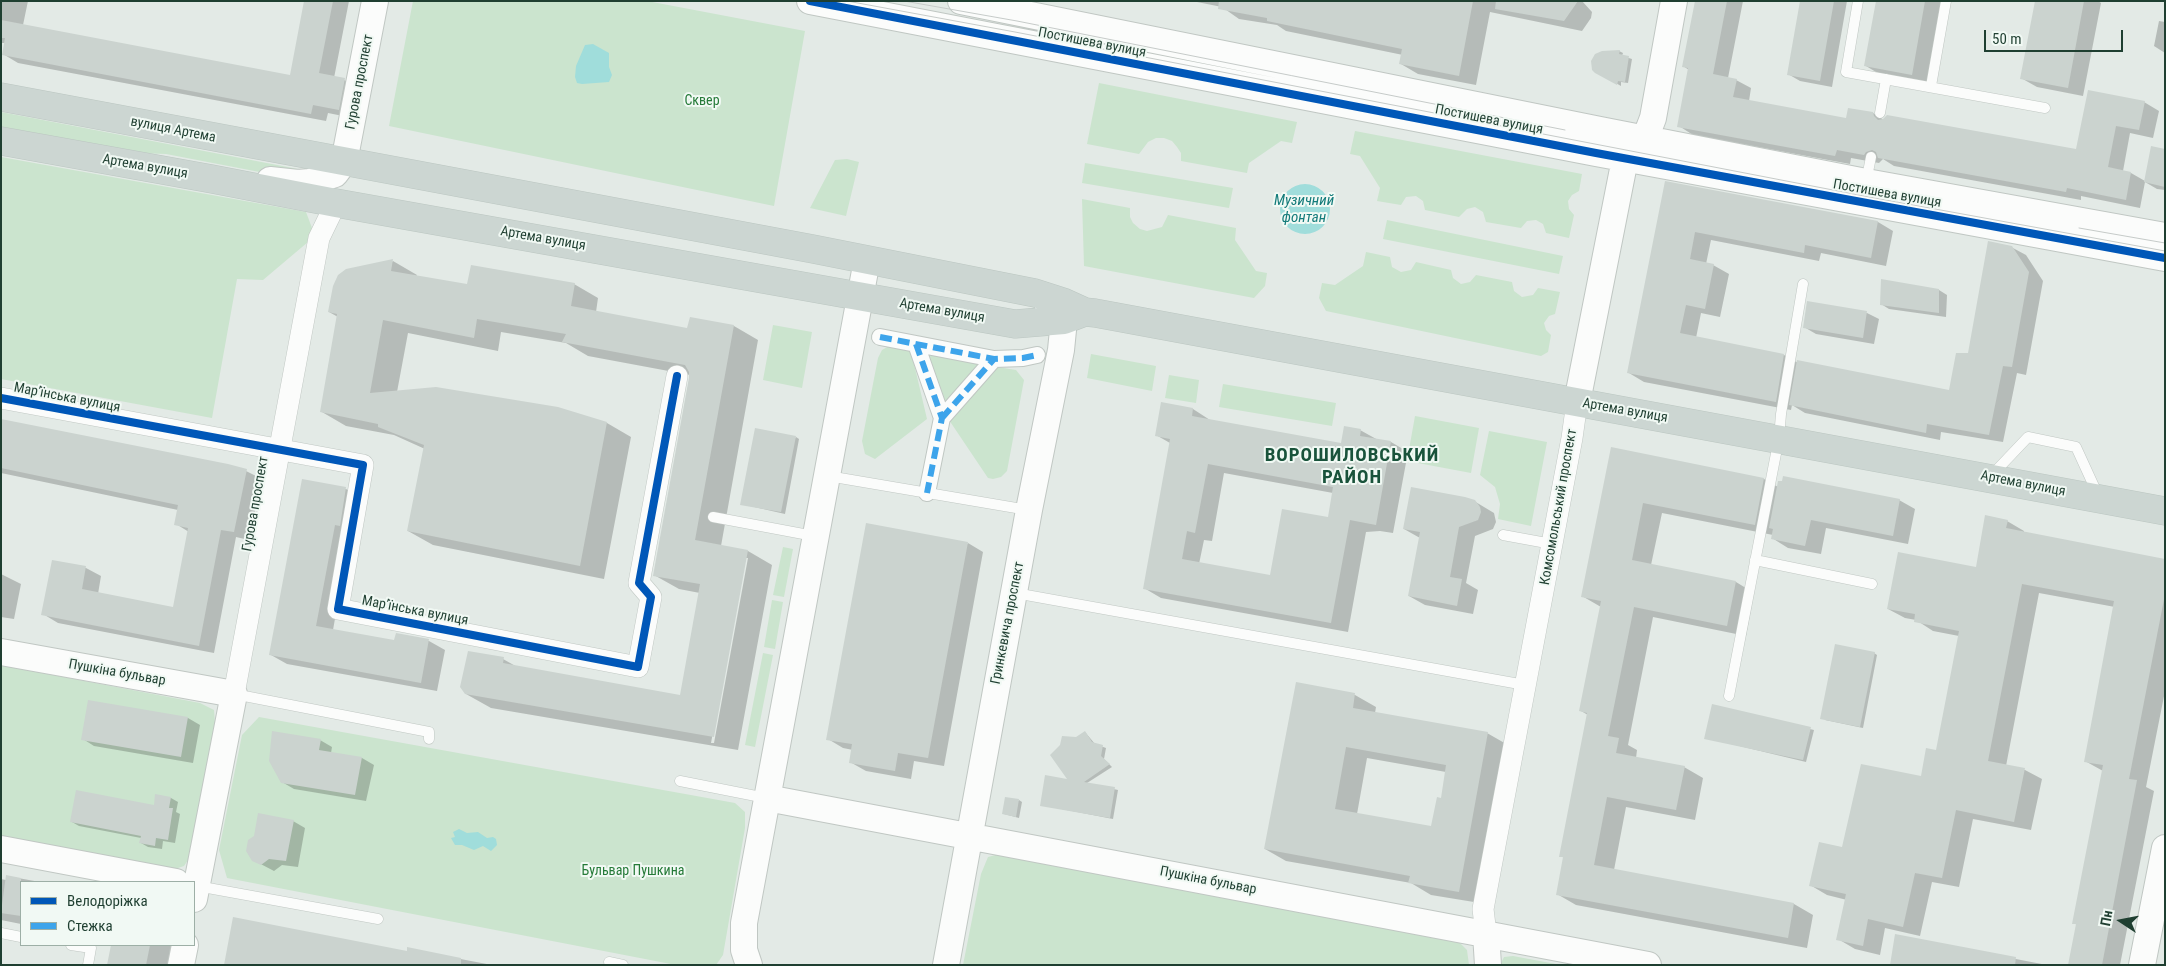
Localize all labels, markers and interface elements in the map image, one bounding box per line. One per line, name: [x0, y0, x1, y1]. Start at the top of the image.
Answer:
scale bar: [1986, 20, 2125, 52]
street label: Постишева вулиця: [1037, 24, 1147, 62]
text: 50 m: [1992, 30, 2022, 48]
street label: Гурова проспект: [343, 33, 377, 131]
park label: Сквер: [684, 93, 720, 109]
street label: Постишева вулиця: [1434, 101, 1544, 139]
street label: вулиця Артема: [129, 114, 217, 146]
street label: Артема вулиця: [101, 151, 189, 183]
street label: Постишева вулиця: [1832, 176, 1942, 212]
water label: Музичний фонтан: [1274, 192, 1334, 227]
street label: Артема вулиця: [499, 223, 587, 255]
street label: Артема вулиця: [898, 295, 986, 327]
street label: Мар’їнська вулиця: [12, 379, 122, 417]
street label: Артема вулиця: [1581, 395, 1669, 427]
street label: Комсомольський проспект: [1537, 428, 1581, 586]
district label: ВОРОШИЛОВСЬКИЙ РАЙОН: [1263, 445, 1441, 489]
street label: Гурова проспект: [239, 455, 273, 553]
street label: Артема вулиця: [1979, 468, 2067, 500]
street label: Гринкевича проспект: [988, 560, 1028, 686]
street label: Мар’їнська вулиця: [360, 592, 470, 630]
street label: Пушкіна бульвар: [67, 656, 167, 690]
park label: Бульвар Пушкина: [581, 863, 685, 879]
street label: Пушкіна бульвар: [1158, 863, 1258, 899]
legend: [20, 881, 195, 946]
text: Велодоріжка: [67, 892, 148, 910]
north arrow: [2096, 896, 2146, 946]
text: Пн: [2097, 909, 2116, 927]
text: Стежка: [67, 917, 113, 935]

